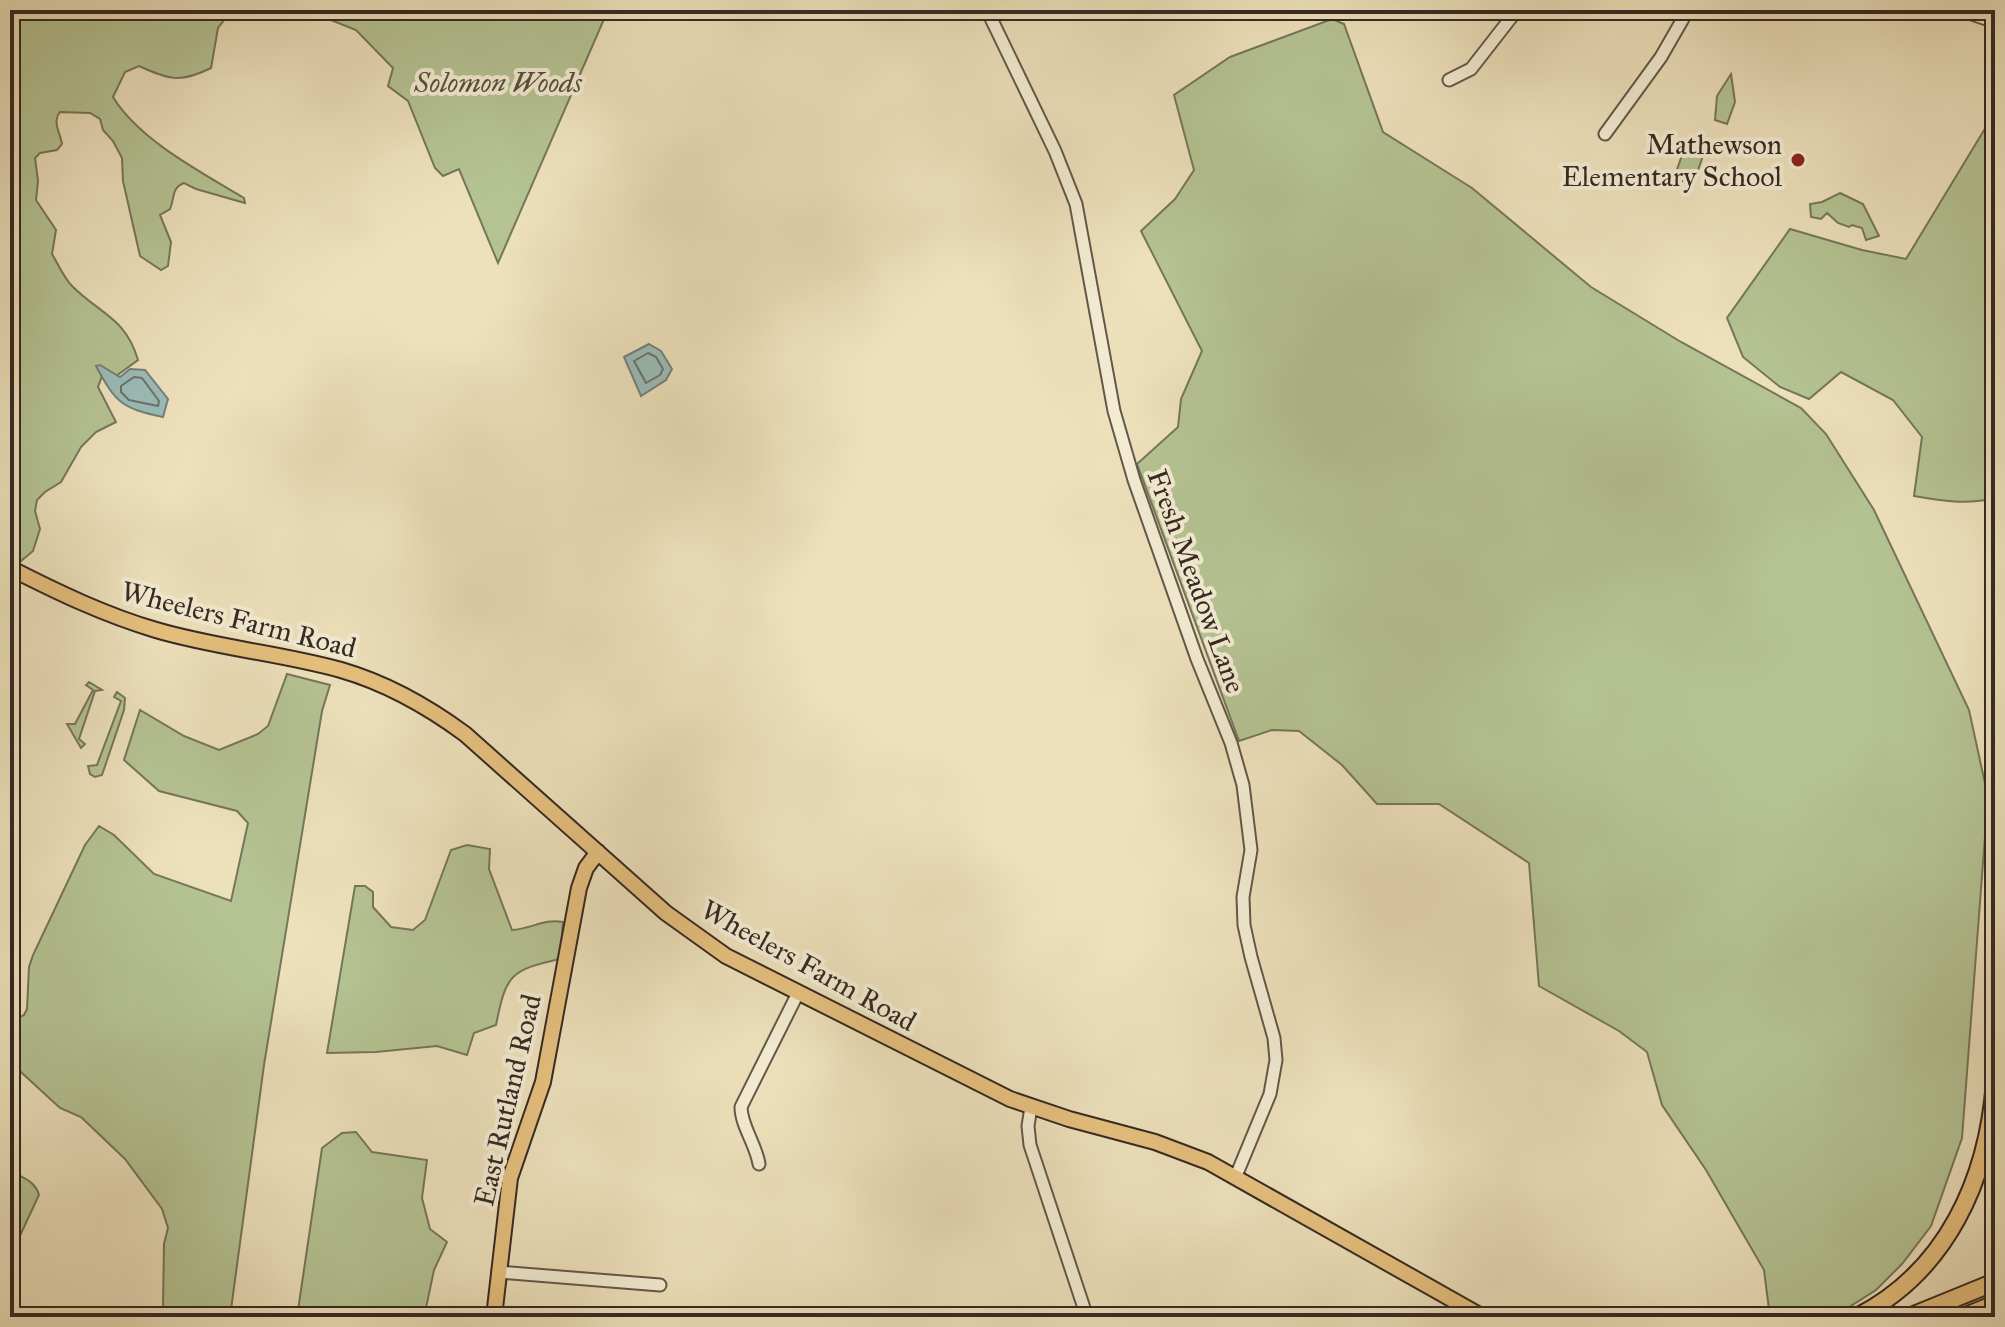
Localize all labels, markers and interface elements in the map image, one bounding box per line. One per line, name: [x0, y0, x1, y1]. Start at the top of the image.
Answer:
park label: Solomon Woods: [413, 65, 583, 100]
place label: Mathewson Elementary School: [1562, 127, 1782, 194]
marker: Mathewson Elementary School: [1789, 151, 1807, 169]
street label: Fresh Meadow Lane: [1140, 465, 1253, 698]
street label: Wheelers Farm Road: [118, 573, 360, 666]
street label: Wheelers Farm Road: [695, 892, 922, 1039]
street label: East Rutland Road: [466, 991, 549, 1210]

